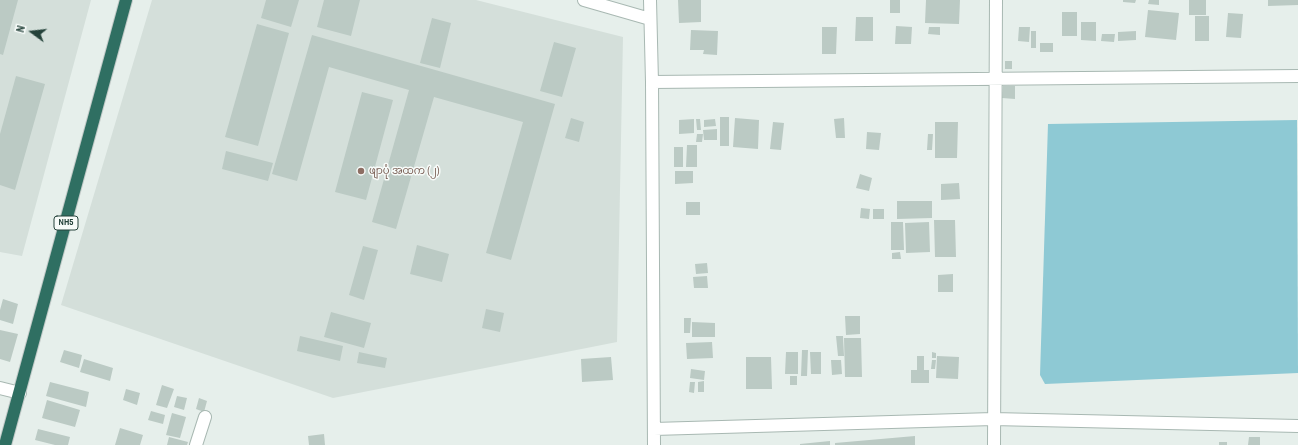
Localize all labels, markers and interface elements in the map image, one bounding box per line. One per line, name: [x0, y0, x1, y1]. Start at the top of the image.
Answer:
north arrow: [12, 12, 52, 52]
text: N: [13, 24, 28, 34]
place label: ဖျာပုံ အထက (၂): [369, 165, 440, 177]
marker: ဖျာပုံ အထက (၂): [356, 166, 366, 176]
road number: NH5: [54, 216, 78, 230]

